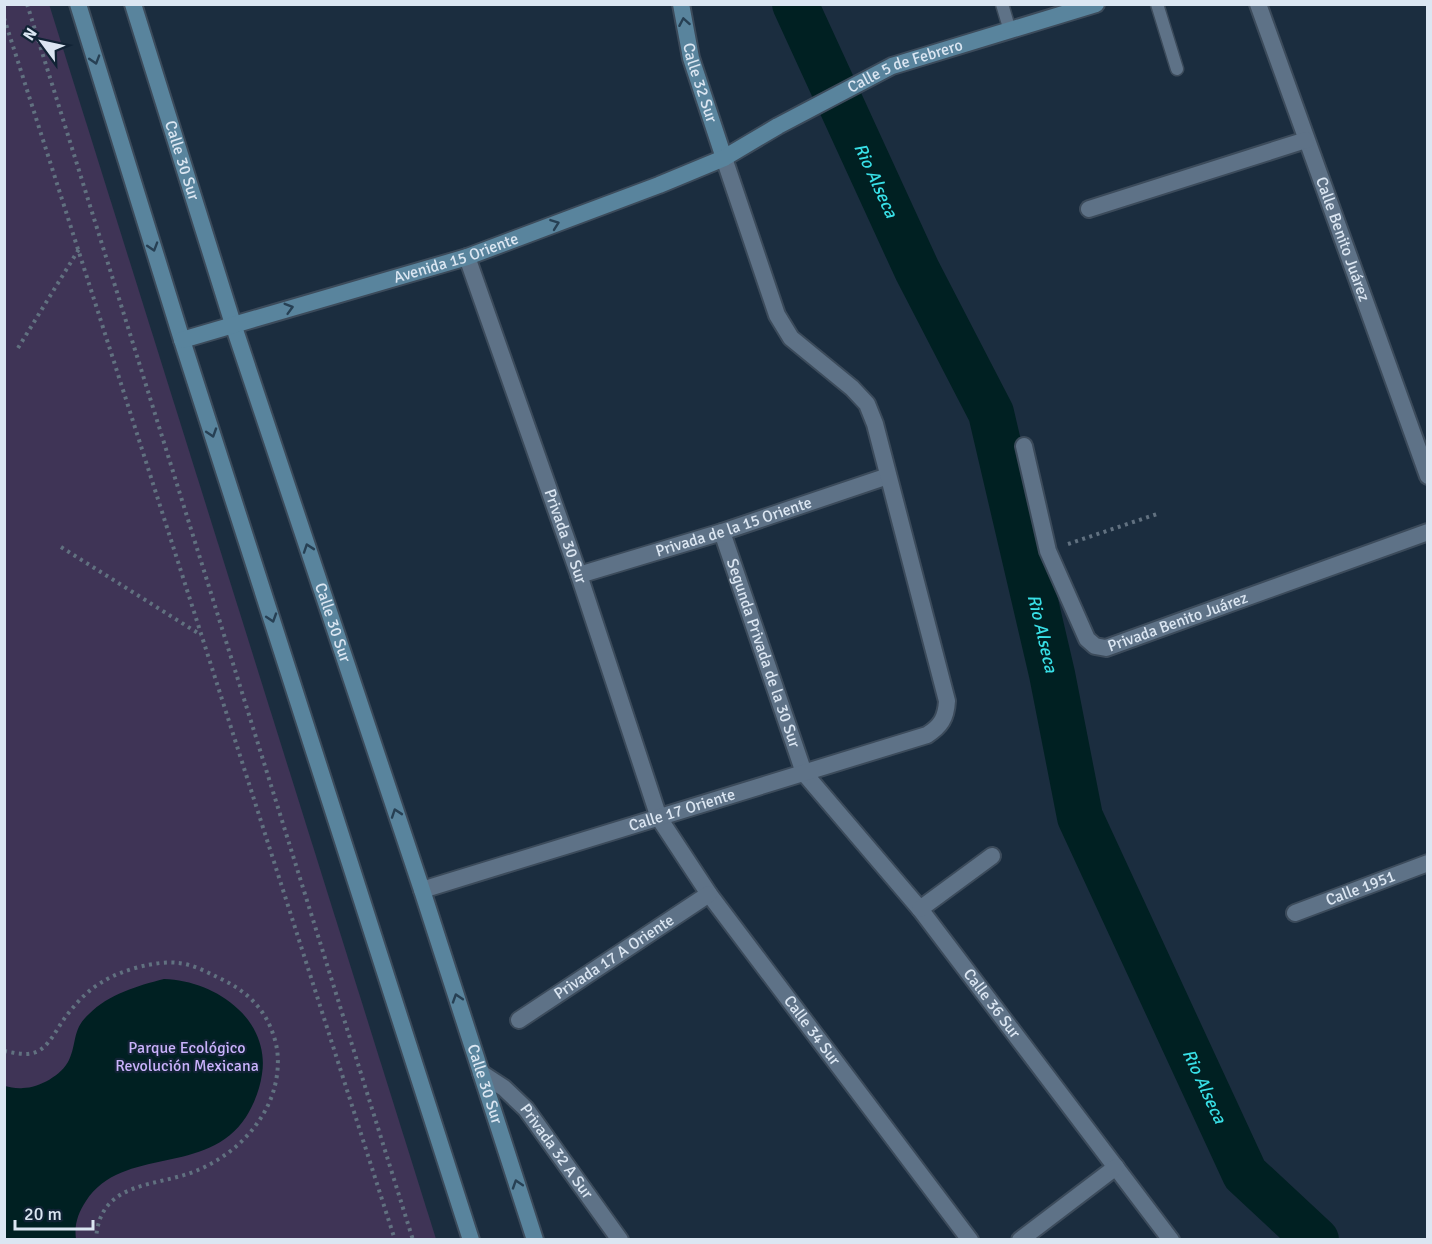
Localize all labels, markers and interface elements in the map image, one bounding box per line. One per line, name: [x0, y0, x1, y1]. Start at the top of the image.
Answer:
north arrow: [12, 12, 72, 72]
one-way arrow: [678, 17, 690, 26]
text: N: [19, 24, 42, 44]
street label: Calle 5 de Febrero: [844, 35, 965, 98]
street label: Calle 32 Sur: [678, 41, 722, 125]
one-way arrow: [88, 54, 101, 65]
street label: Calle 30 Sur: [160, 118, 204, 203]
water label: Rio Alseca: [849, 140, 903, 222]
street label: Calle Benito Juárez: [1311, 174, 1374, 304]
one-way arrow: [549, 219, 560, 232]
street label: Avenida 15 Oriente: [391, 229, 521, 288]
one-way arrow: [146, 241, 158, 252]
one-way arrow: [284, 302, 294, 315]
one-way arrow: [205, 427, 217, 437]
street label: Privada 30 Sur: [539, 486, 591, 586]
street label: Privada de la 15 Oriente: [653, 492, 815, 561]
one-way arrow: [302, 543, 315, 554]
street label: Segunda Privada de la 30 Sur: [722, 556, 805, 750]
street label: Calle 30 Sur: [310, 580, 355, 665]
street label: Privada Benito Juárez: [1105, 588, 1251, 657]
water label: Rio Alseca: [1023, 592, 1062, 676]
one-way arrow: [265, 612, 277, 623]
street label: Calle 17 Oriente: [626, 784, 738, 836]
one-way arrow: [391, 808, 404, 819]
street label: Calle 1951: [1323, 866, 1398, 911]
street label: Privada 17 A Oriente: [550, 910, 678, 1004]
street label: Calle 36 Sur: [959, 965, 1025, 1043]
street label: Calle 34 Sur: [779, 992, 845, 1070]
one-way arrow: [452, 993, 464, 1004]
park label: Parque Ecológico Revolución Mexicana: [115, 1038, 259, 1076]
street label: Calle 30 Sur: [462, 1042, 507, 1127]
water label: Rio Alseca: [1178, 1045, 1232, 1128]
street label: Privada 32 A Sur: [516, 1100, 597, 1203]
one-way arrow: [512, 1179, 524, 1190]
scale bar: [15, 1193, 93, 1231]
text: 20 m: [24, 1203, 62, 1225]

